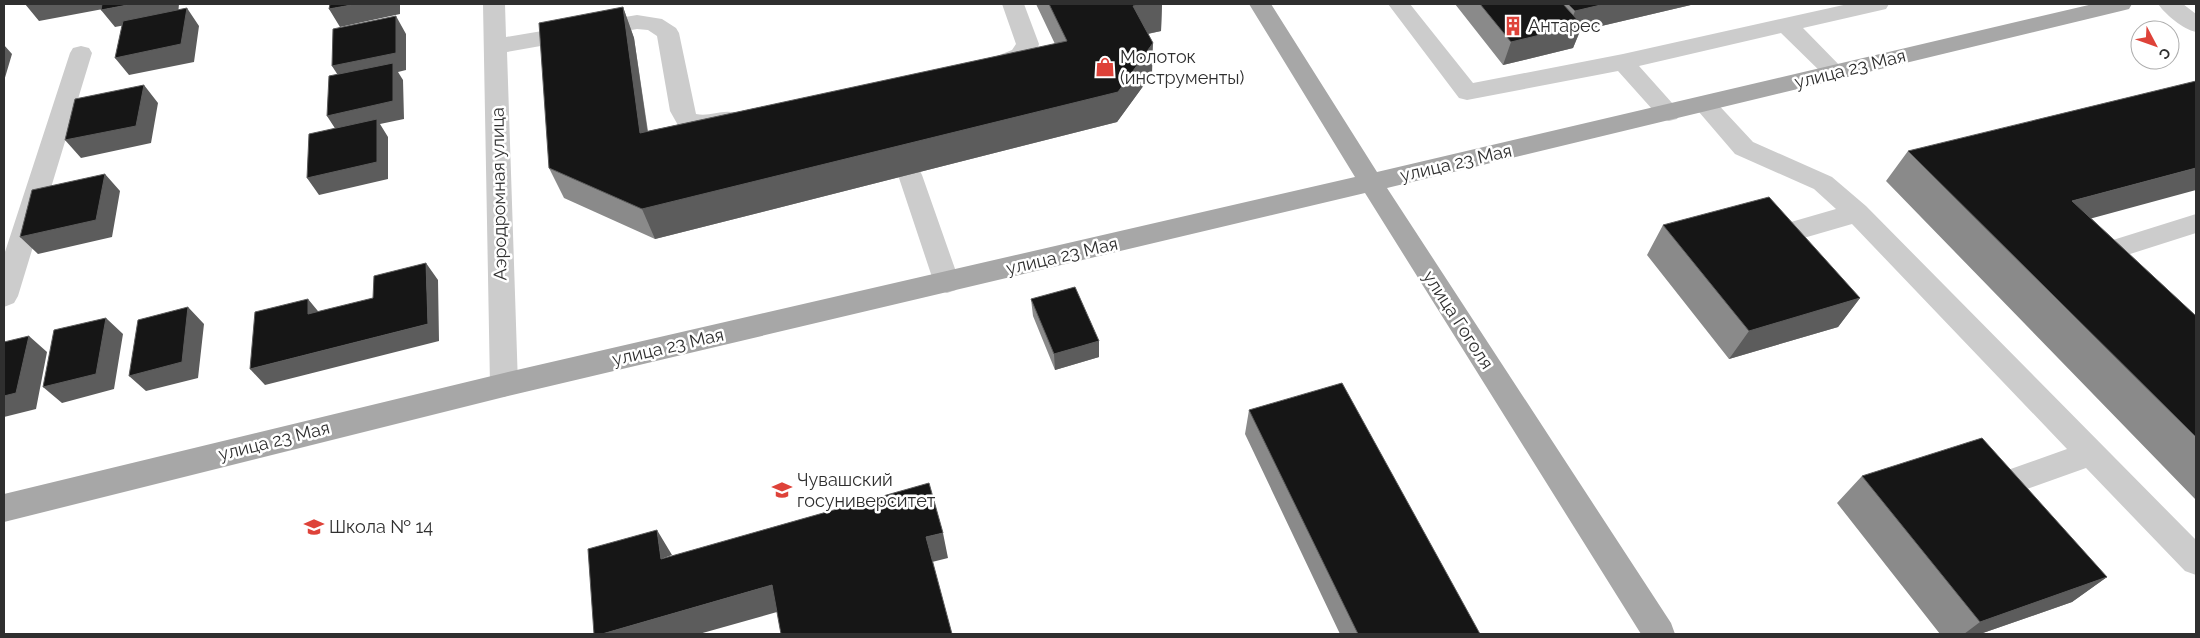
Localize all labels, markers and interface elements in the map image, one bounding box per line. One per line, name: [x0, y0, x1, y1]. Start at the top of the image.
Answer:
building icon: Антарес: [1502, 15, 1524, 37]
place label: Антарес: [1528, 15, 1601, 36]
north arrow: [2130, 20, 2180, 70]
street label: улица 23 Мая: [1792, 45, 1908, 92]
text: С: [2155, 45, 2174, 63]
place label: Молоток (инструменты): [1120, 46, 1245, 88]
shop icon: Молоток (инструменты): [1094, 56, 1116, 78]
street label: Аэродромная улица: [486, 107, 511, 281]
street label: улица 23 Мая: [1398, 139, 1514, 186]
street label: улица 23 Мая: [1004, 232, 1120, 279]
street label: улица Гоголя: [1419, 267, 1498, 373]
street label: улица 23 Мая: [610, 323, 726, 370]
street label: улица 23 Мая: [216, 417, 332, 464]
place label: Чувашский госуниверситет: [797, 469, 936, 511]
school or university icon: Чувашский госуниверситет: [771, 479, 793, 501]
school or university icon: Школа № 14: [303, 516, 325, 538]
place label: Школа № 14: [329, 516, 433, 537]

